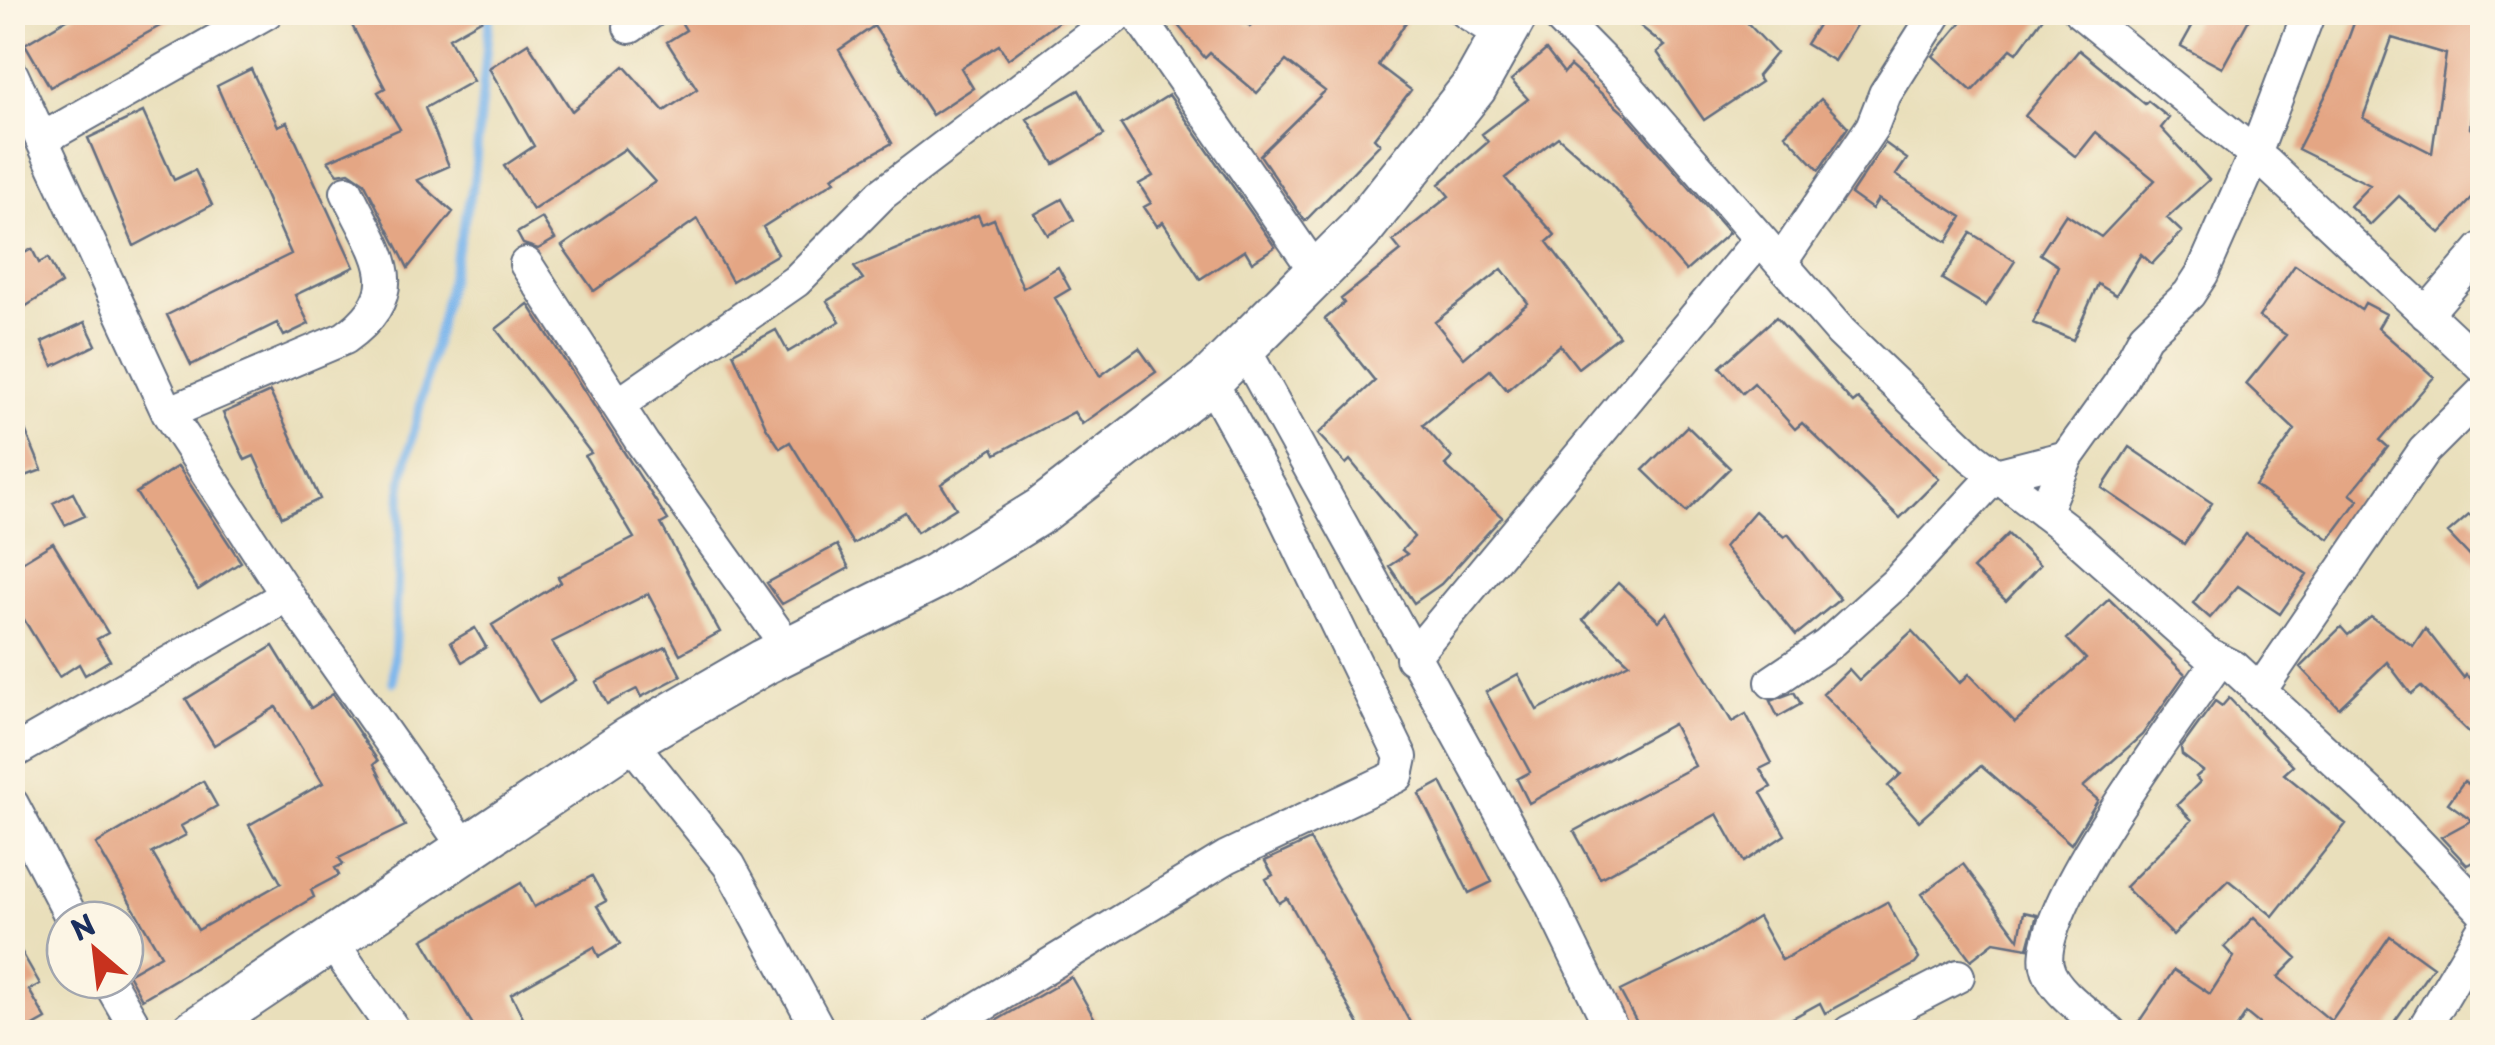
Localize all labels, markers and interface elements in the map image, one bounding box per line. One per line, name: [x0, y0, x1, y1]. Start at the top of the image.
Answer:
north arrow: [45, 900, 145, 1000]
text: N: [63, 902, 102, 951]

